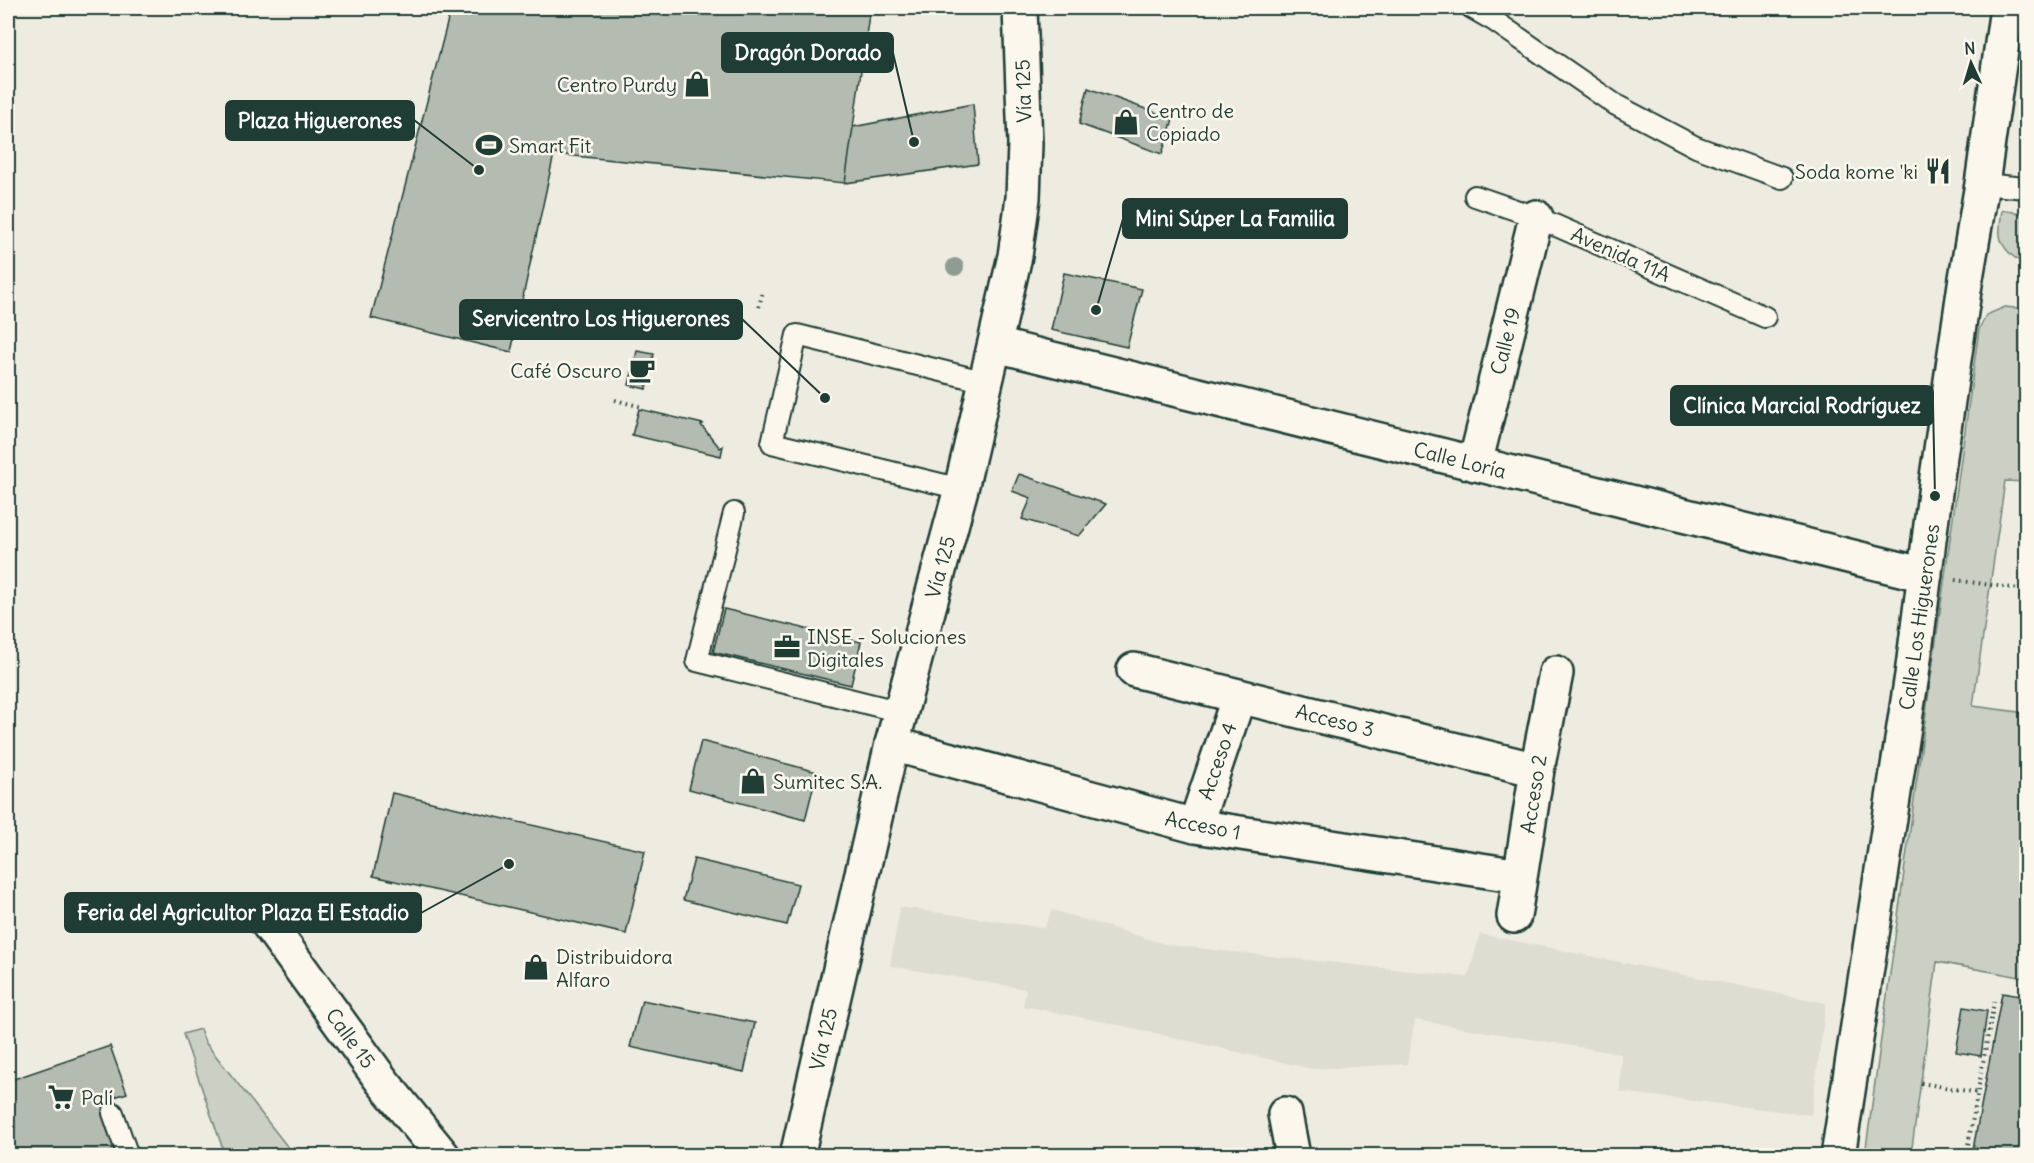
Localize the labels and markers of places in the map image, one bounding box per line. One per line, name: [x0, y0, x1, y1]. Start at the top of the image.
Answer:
callout: Dragón Dorado: [722, 33, 893, 72]
shop icon: Centro Purdy: [682, 69, 712, 99]
place label: Centro Purdy: [557, 72, 677, 97]
place label: Centro de Copiado: [1146, 98, 1234, 146]
callout: Plaza Higuerones: [226, 101, 414, 140]
shop icon: Centro de Copiado: [1111, 107, 1141, 137]
sports icon: Smart Fit: [474, 130, 504, 160]
place label: Smart Fit: [509, 133, 592, 158]
restaurant icon: Soda kome 'ki: [1923, 156, 1953, 186]
place label: Soda kome 'ki: [1795, 159, 1918, 184]
callout: Mini Súper La Familia: [1123, 199, 1347, 238]
callout: Servicentro Los Higuerones: [460, 300, 742, 339]
cafe icon: Café Oscuro: [627, 355, 657, 385]
place label: Café Oscuro: [510, 358, 622, 383]
callout: Clínica Marcial Rodríguez: [1671, 386, 1933, 425]
place label: INSE - Soluciones Digitales: [807, 624, 966, 672]
office icon: INSE - Soluciones Digitales: [772, 632, 802, 662]
shop icon: Sumitec S.A.: [738, 766, 768, 796]
place label: Sumitec S.A.: [773, 769, 882, 794]
callout: Feria del Agricultor Plaza El Estadio: [65, 893, 421, 932]
place label: Distribuidora Alfaro: [556, 944, 673, 992]
shop icon: Distribuidora Alfaro: [521, 952, 551, 982]
supermarket icon: Palí: [46, 1082, 76, 1112]
place label: Palí: [81, 1085, 113, 1110]

